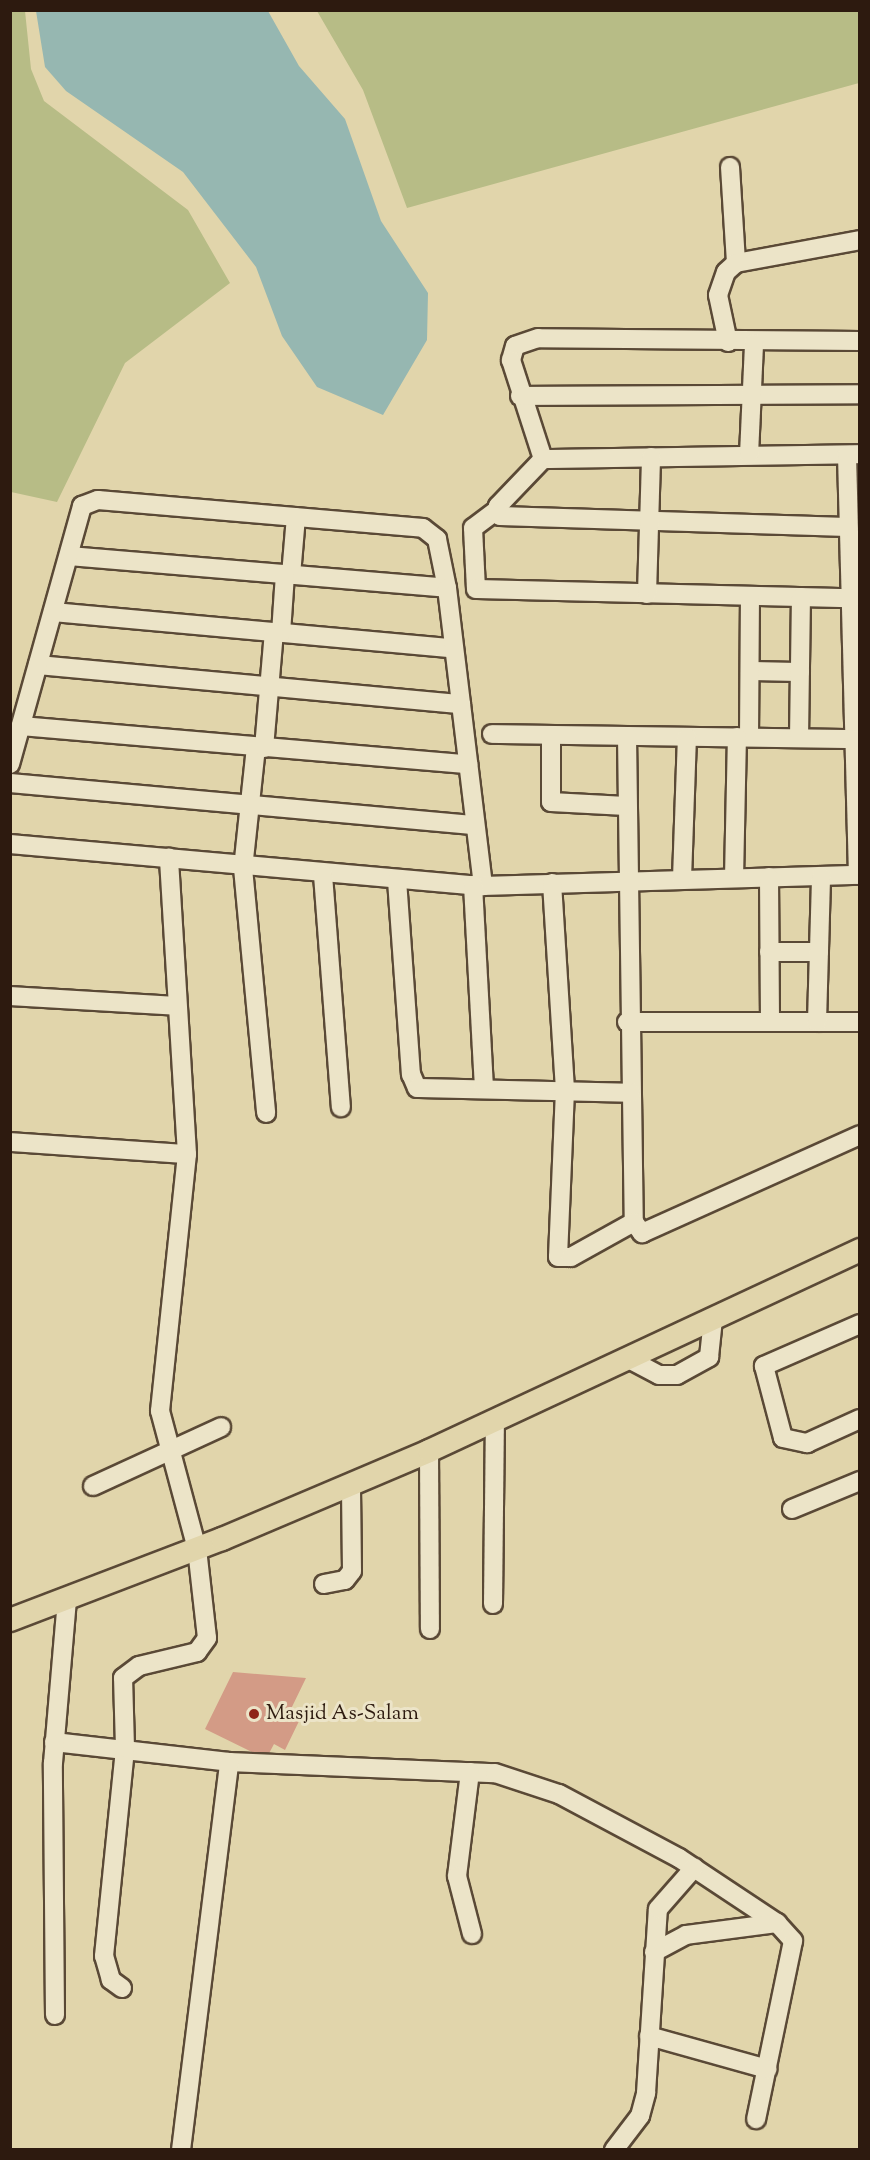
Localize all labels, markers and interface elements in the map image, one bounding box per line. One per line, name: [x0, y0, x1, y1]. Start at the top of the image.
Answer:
place label: Masjid As-Salam: [266, 1701, 419, 1727]
marker: Masjid As-Salam: [247, 1707, 261, 1721]

